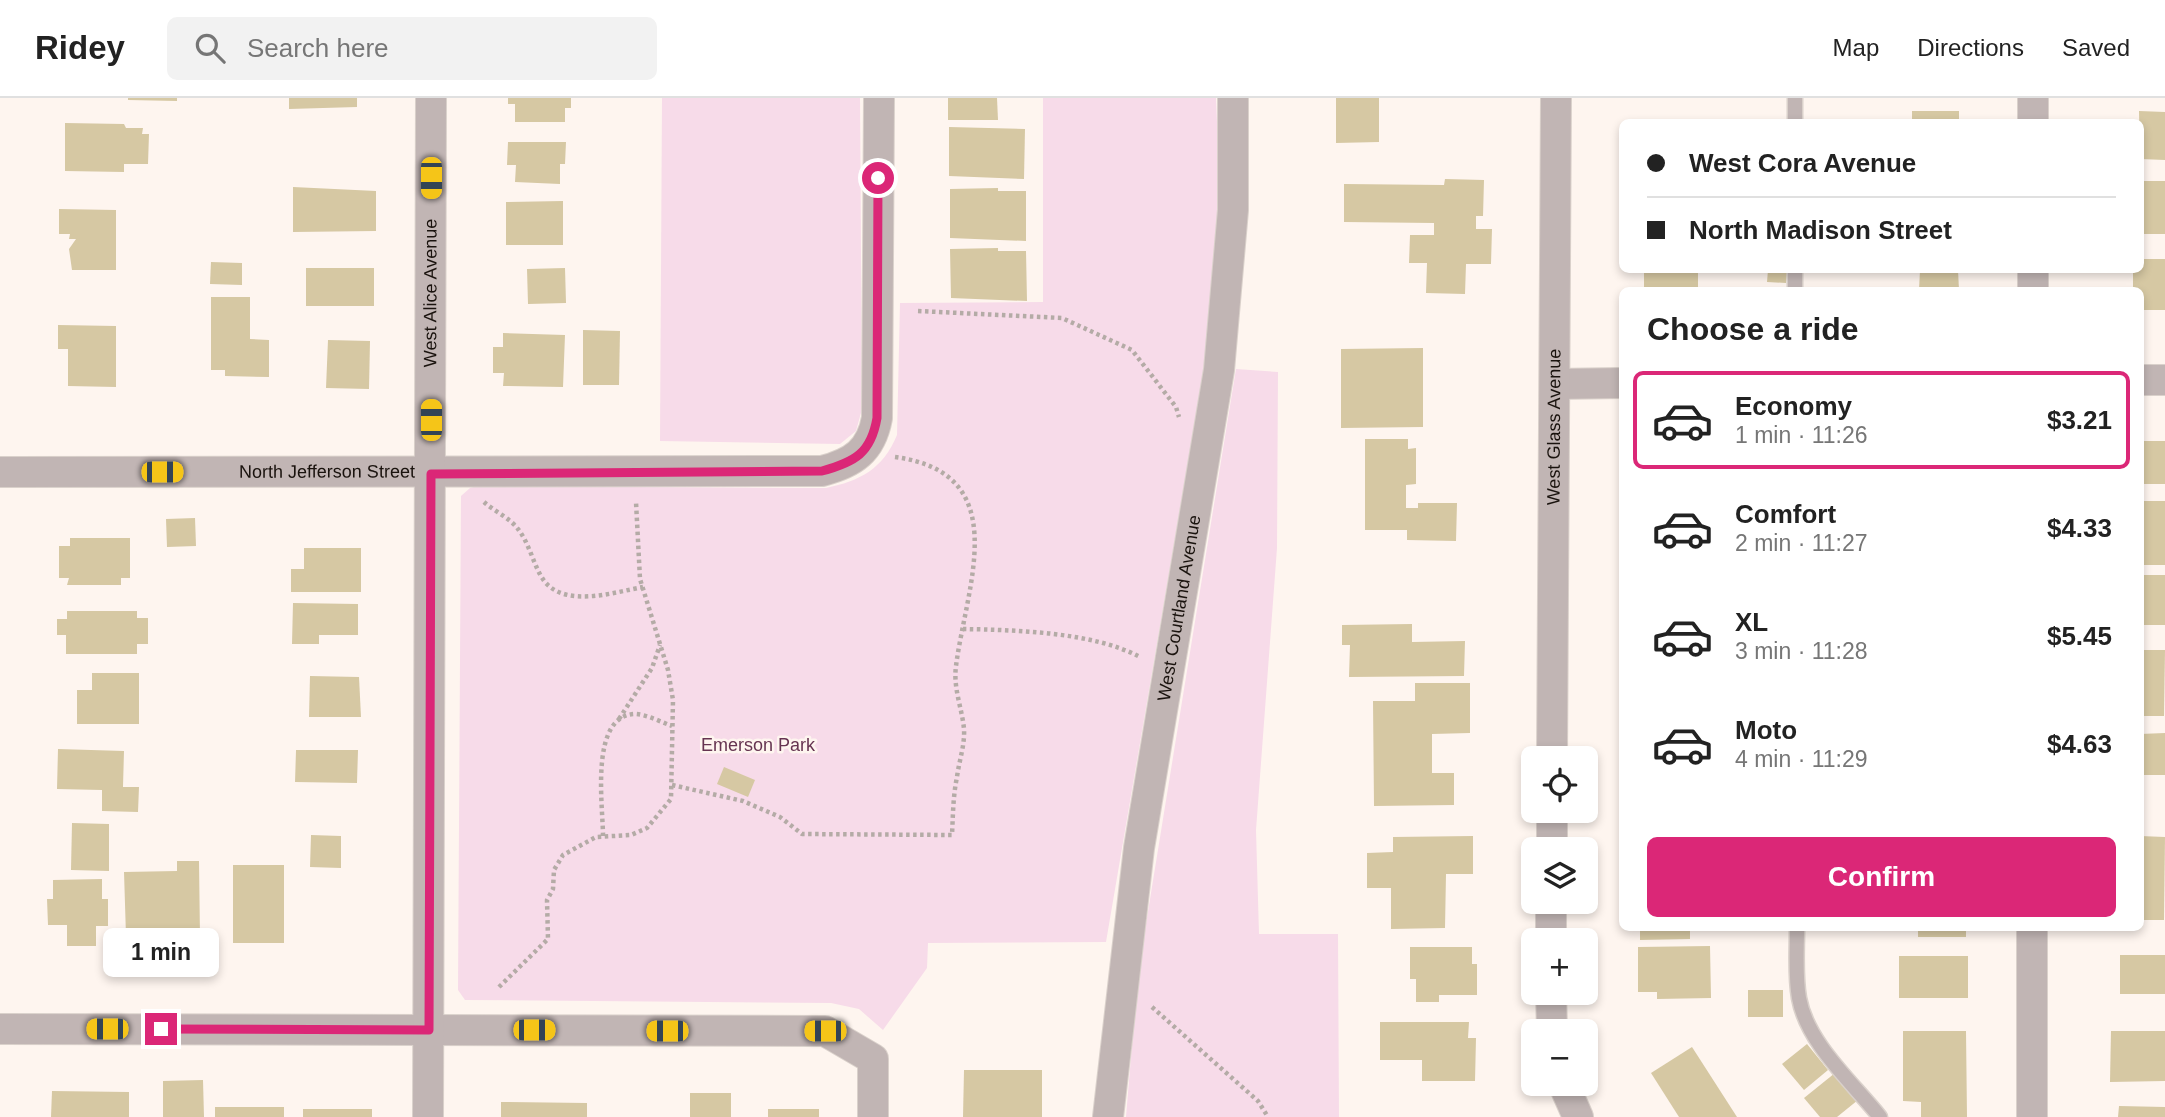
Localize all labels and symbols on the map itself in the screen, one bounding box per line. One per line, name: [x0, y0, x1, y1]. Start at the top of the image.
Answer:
car: [421, 157, 442, 199]
route start: [862, 162, 894, 194]
street label: West Alice Avenue: [420, 219, 441, 367]
street label: West Glass Avenue: [1544, 349, 1564, 505]
car: [421, 399, 442, 441]
street label: North Jefferson Street: [239, 461, 415, 482]
car: [142, 462, 184, 483]
street label: West Courtland Avenue: [1154, 513, 1205, 703]
park label: Emerson Park: [701, 735, 816, 755]
callout: 1 min: [103, 928, 219, 976]
route end: [145, 1013, 177, 1045]
car: [87, 1019, 129, 1040]
car: [514, 1020, 556, 1041]
car: [647, 1021, 689, 1042]
car: [805, 1021, 847, 1042]

